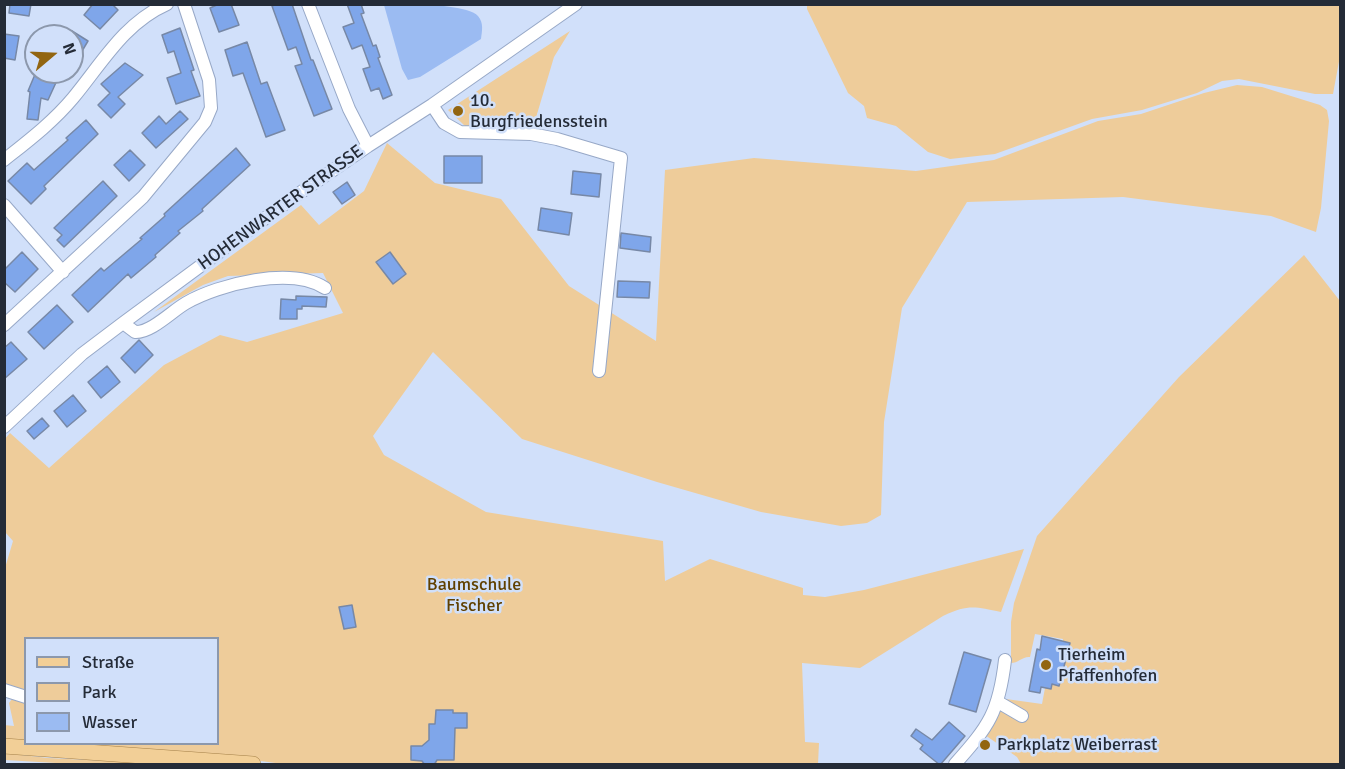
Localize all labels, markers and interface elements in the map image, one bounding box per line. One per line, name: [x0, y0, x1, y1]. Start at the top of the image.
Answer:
north arrow: [24, 24, 84, 84]
text: N: [58, 40, 80, 57]
place label: 10. Burgfriedensstein: [470, 90, 608, 132]
marker: 10. Burgfriedensstein: [451, 104, 465, 118]
street label: HOHENWARTER STRASSE: [194, 141, 368, 275]
park label: Baumschule Fischer: [427, 574, 521, 616]
legend: [24, 637, 219, 745]
place label: Tierheim Pfaffenhofen: [1058, 644, 1157, 686]
text: Straße: [82, 651, 134, 673]
marker: Tierheim Pfaffenhofen: [1039, 658, 1053, 672]
text: Park: [82, 681, 117, 703]
text: Wasser: [82, 711, 137, 733]
place label: Parkplatz Weiberrast: [997, 734, 1157, 756]
marker: Parkplatz Weiberrast: [978, 738, 992, 752]

